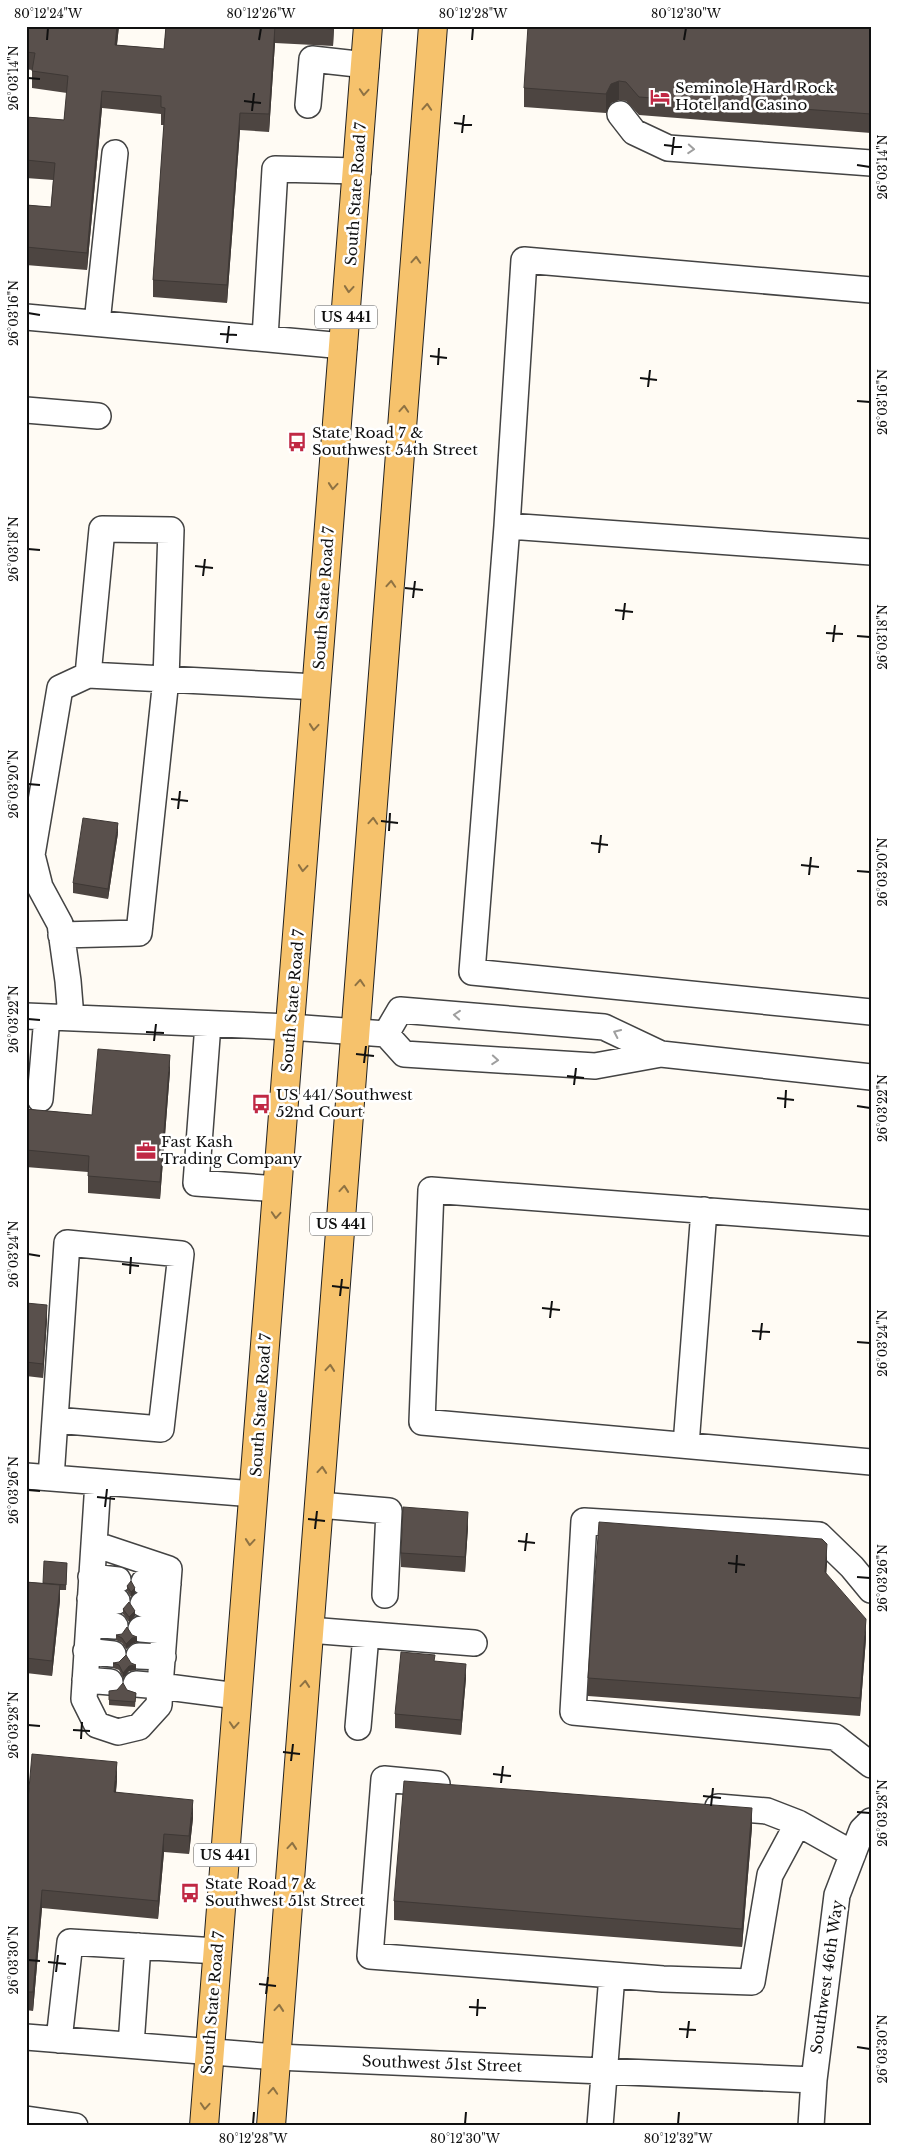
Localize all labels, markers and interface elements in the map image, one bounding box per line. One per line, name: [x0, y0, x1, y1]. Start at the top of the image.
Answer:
text: 80°12'24"W: [14, 6, 83, 21]
text: 80°12'26"W: [227, 6, 296, 21]
text: 80°12'28"W: [439, 6, 508, 21]
text: 80°12'30"W: [651, 6, 722, 21]
text: 26°03'14"N: [6, 45, 21, 111]
place label: Seminole Hard Rock Hotel and Casino: [675, 78, 836, 114]
hotel icon: Seminole Hard Rock Hotel and Casino: [649, 86, 671, 108]
one-way arrow: [359, 89, 370, 97]
one-way arrow: [421, 103, 432, 111]
street label: South State Road 7: [341, 121, 370, 266]
text: 26°03'14"N: [875, 134, 890, 200]
one-way arrow: [687, 144, 695, 155]
one-way arrow: [410, 255, 421, 263]
text: 26°03'16"N: [6, 280, 21, 346]
one-way arrow: [343, 286, 354, 294]
road number: US 441: [315, 306, 377, 328]
text: 26°03'16"N: [875, 369, 890, 435]
one-way arrow: [398, 405, 409, 413]
place label: State Road 7 & Southwest 54th Street: [312, 423, 478, 459]
bus stop icon: State Road 7 & Southwest 54th Street: [286, 431, 308, 453]
one-way arrow: [328, 482, 339, 490]
text: 26°03'18"N: [6, 516, 21, 582]
street label: South State Road 7: [309, 525, 338, 670]
one-way arrow: [385, 580, 396, 588]
text: 26°03'18"N: [875, 604, 890, 670]
one-way arrow: [309, 723, 320, 731]
text: 26°03'20"N: [6, 749, 21, 819]
one-way arrow: [367, 816, 378, 824]
text: 26°03'20"N: [875, 837, 890, 907]
one-way arrow: [298, 864, 309, 872]
street label: South State Road 7: [277, 928, 308, 1073]
one-way arrow: [355, 978, 366, 986]
text: 26°03'22"N: [6, 985, 21, 1053]
one-way arrow: [452, 1009, 460, 1020]
one-way arrow: [613, 1029, 622, 1039]
one-way arrow: [492, 1054, 500, 1065]
text: 26°03'22"N: [875, 1074, 890, 1142]
place label: US 441/Southwest 52nd Court: [276, 1085, 413, 1121]
bus stop icon: US 441/Southwest 52nd Court: [250, 1093, 272, 1115]
place label: Fast Kash Trading Company: [161, 1132, 303, 1168]
office icon: Fast Kash Trading Company: [135, 1140, 157, 1162]
one-way arrow: [338, 1184, 349, 1192]
one-way arrow: [270, 1212, 281, 1220]
road number: US 441: [310, 1212, 372, 1236]
text: 26°03'24"N: [6, 1220, 21, 1288]
text: 26°03'24"N: [875, 1309, 890, 1377]
street label: South State Road 7: [246, 1332, 275, 1477]
one-way arrow: [324, 1364, 335, 1372]
text: 26°03'26"N: [6, 1456, 21, 1524]
one-way arrow: [316, 1466, 327, 1474]
one-way arrow: [245, 1539, 256, 1547]
text: 26°03'26"N: [875, 1544, 890, 1612]
one-way arrow: [299, 1680, 310, 1688]
text: 26°03'28"N: [6, 1691, 21, 1759]
one-way arrow: [229, 1721, 240, 1729]
text: 26°03'28"N: [875, 1779, 890, 1847]
one-way arrow: [287, 1842, 298, 1850]
road number: US 441: [194, 1844, 256, 1866]
place label: State Road 7 & Southwest 51st Street: [205, 1874, 366, 1910]
bus stop icon: State Road 7 & Southwest 51st Street: [179, 1882, 201, 1904]
street label: Southwest 46th Way: [806, 1898, 847, 2055]
text: 26°03'30"N: [6, 1925, 21, 1995]
street label: South State Road 7: [197, 1930, 228, 2075]
one-way arrow: [274, 2004, 285, 2012]
text: 26°03'30"N: [875, 2014, 890, 2084]
street label: Southwest 51st Street: [362, 2051, 523, 2076]
one-way arrow: [268, 2087, 279, 2095]
one-way arrow: [200, 2102, 211, 2110]
text: 80°12'28"W: [219, 2131, 288, 2146]
text: 80°12'30"W: [430, 2131, 501, 2146]
text: 80°12'32"W: [644, 2131, 713, 2146]

